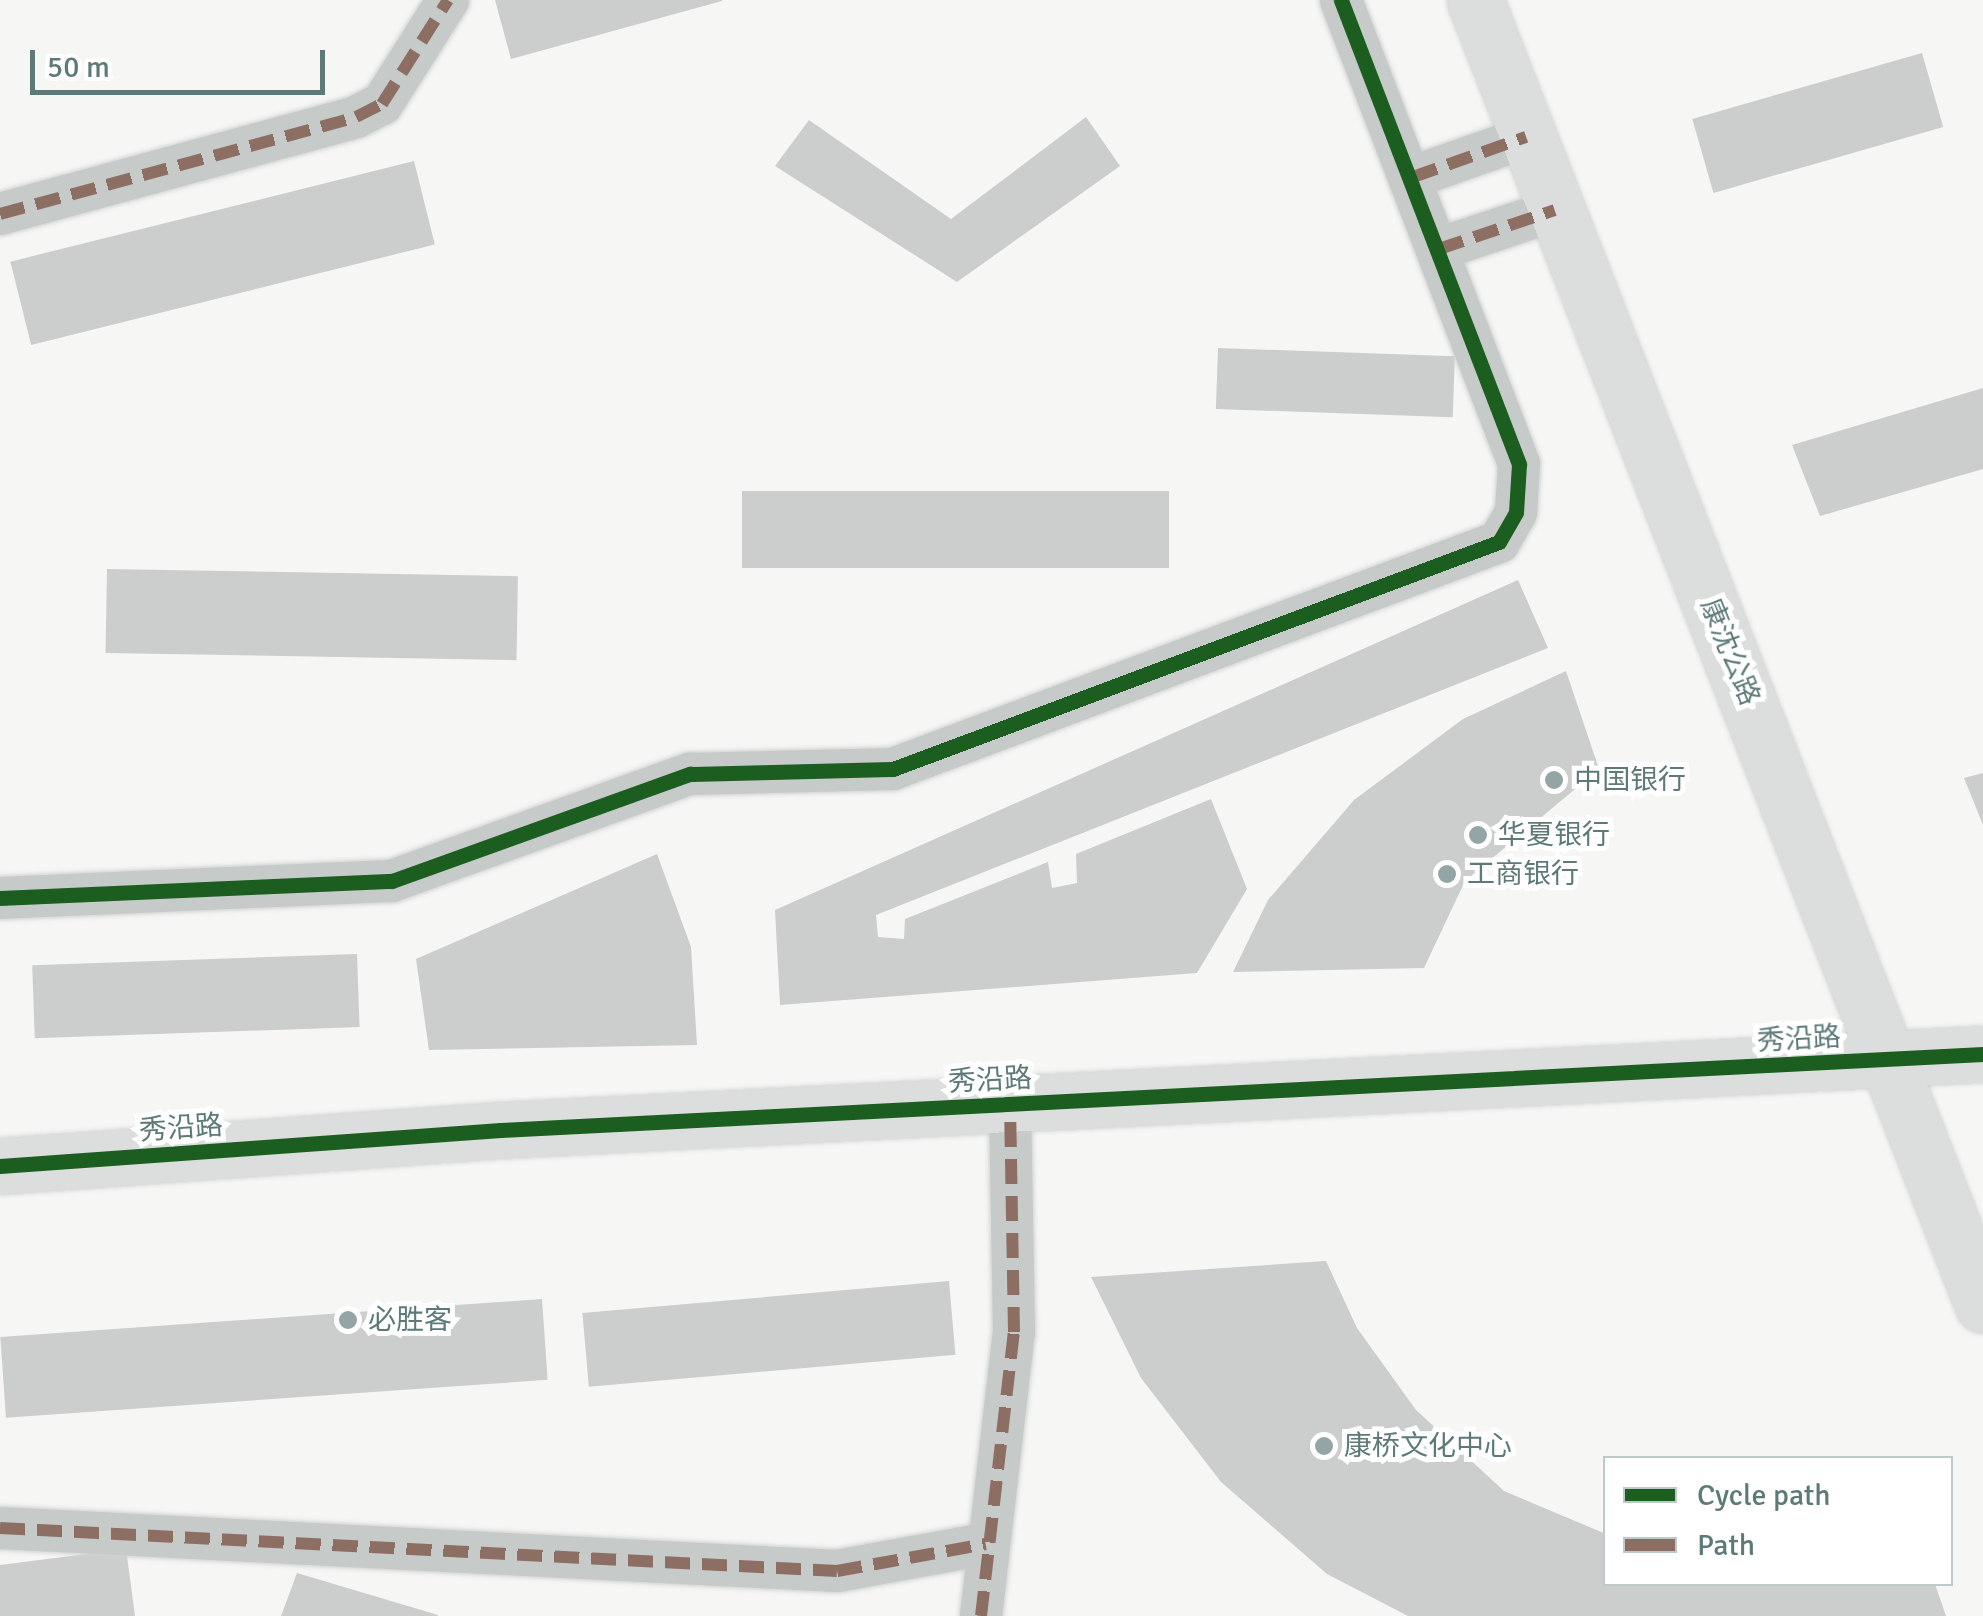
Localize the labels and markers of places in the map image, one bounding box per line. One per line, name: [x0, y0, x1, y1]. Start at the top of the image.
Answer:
place label: 中国银行: [1574, 763, 1686, 797]
marker: 中国银行: [1543, 769, 1565, 791]
place label: 华夏银行: [1498, 818, 1610, 852]
marker: 华夏银行: [1467, 824, 1489, 846]
place label: 工商银行: [1467, 857, 1579, 891]
marker: 工商银行: [1436, 863, 1458, 885]
place label: 必胜客: [368, 1303, 452, 1337]
marker: 必胜客: [337, 1309, 359, 1331]
place label: 康桥文化中心: [1344, 1429, 1512, 1463]
marker: 康桥文化中心: [1313, 1435, 1335, 1457]

